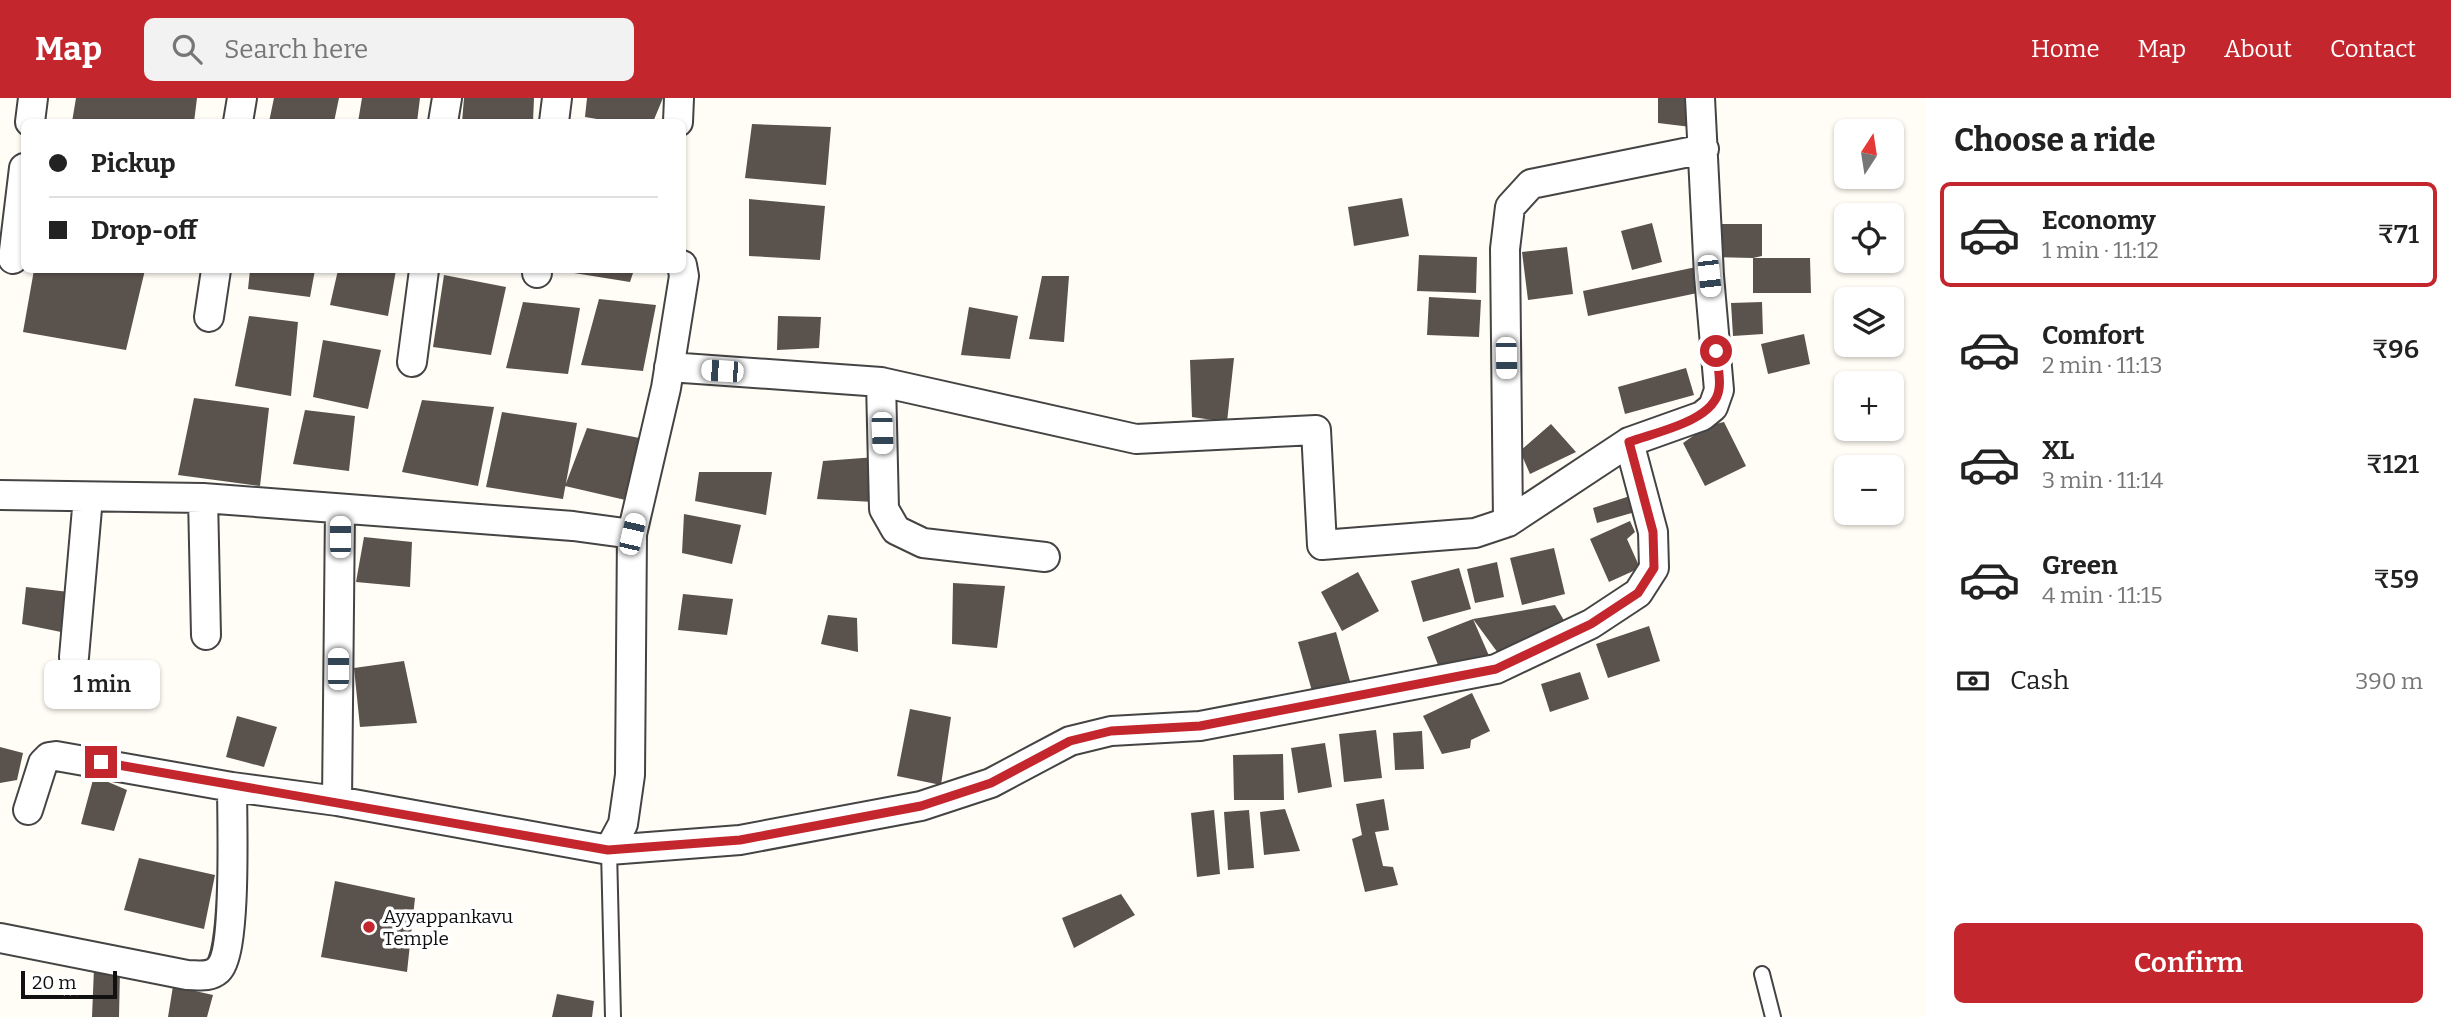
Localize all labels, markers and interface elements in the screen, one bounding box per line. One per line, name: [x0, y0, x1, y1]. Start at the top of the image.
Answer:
search box: [144, 18, 634, 81]
text: Map: [35, 29, 102, 69]
icon: search: [168, 30, 206, 68]
text: Search here: [224, 34, 368, 65]
text: Home: [2031, 35, 2100, 63]
text: Map: [2138, 35, 2186, 63]
text: About: [2224, 35, 2292, 63]
text: Contact: [2330, 35, 2416, 63]
north arrow: [1834, 119, 1904, 189]
map controls: [1834, 119, 1904, 525]
text: Choose a ride: [1954, 121, 2155, 159]
text: Pickup: [91, 148, 176, 179]
button: locate: [1834, 203, 1904, 273]
icon: car: [1958, 203, 2021, 266]
text: Economy: [2042, 205, 2156, 236]
text: Drop-off: [91, 215, 197, 246]
text: ₹71: [2378, 219, 2419, 250]
text: 1 min · 11:12: [2042, 236, 2159, 264]
car: [1697, 254, 1722, 298]
button: layers: [1834, 287, 1904, 357]
icon: car: [1958, 318, 2021, 381]
text: Comfort: [2042, 320, 2145, 351]
text: ₹96: [2372, 334, 2419, 365]
route start: [1700, 335, 1732, 367]
car: [1496, 337, 1517, 379]
text: 2 min · 11:13: [2042, 351, 2163, 379]
car: [701, 359, 744, 383]
button: +: [1834, 371, 1904, 441]
car: [871, 412, 894, 454]
icon: car: [1958, 433, 2021, 496]
text: XL: [2042, 435, 2074, 466]
text: ₹121: [2366, 449, 2419, 480]
button: −: [1834, 455, 1904, 525]
text: 3 min · 11:14: [2042, 466, 2163, 494]
car: [618, 511, 647, 557]
car: [330, 516, 351, 558]
icon: car: [1958, 548, 2021, 611]
text: Green: [2042, 550, 2118, 581]
text: ₹59: [2373, 564, 2419, 595]
text: 4 min · 11:15: [2042, 581, 2163, 609]
car: [328, 648, 349, 690]
callout: 1 min: [43, 660, 159, 710]
icon: cash: [1954, 662, 1992, 700]
text: Cash: [2010, 665, 2069, 696]
text: 390 m: [2355, 667, 2423, 695]
text: 1 min: [73, 670, 131, 698]
route end: [85, 746, 117, 778]
place label: Ayyappankavu Temple: [383, 905, 513, 950]
marker: Ayyappankavu Temple: [361, 919, 377, 935]
button: Confirm: [1954, 923, 2423, 1003]
scale bar: [21, 968, 117, 1000]
text: 20 m: [32, 971, 76, 994]

